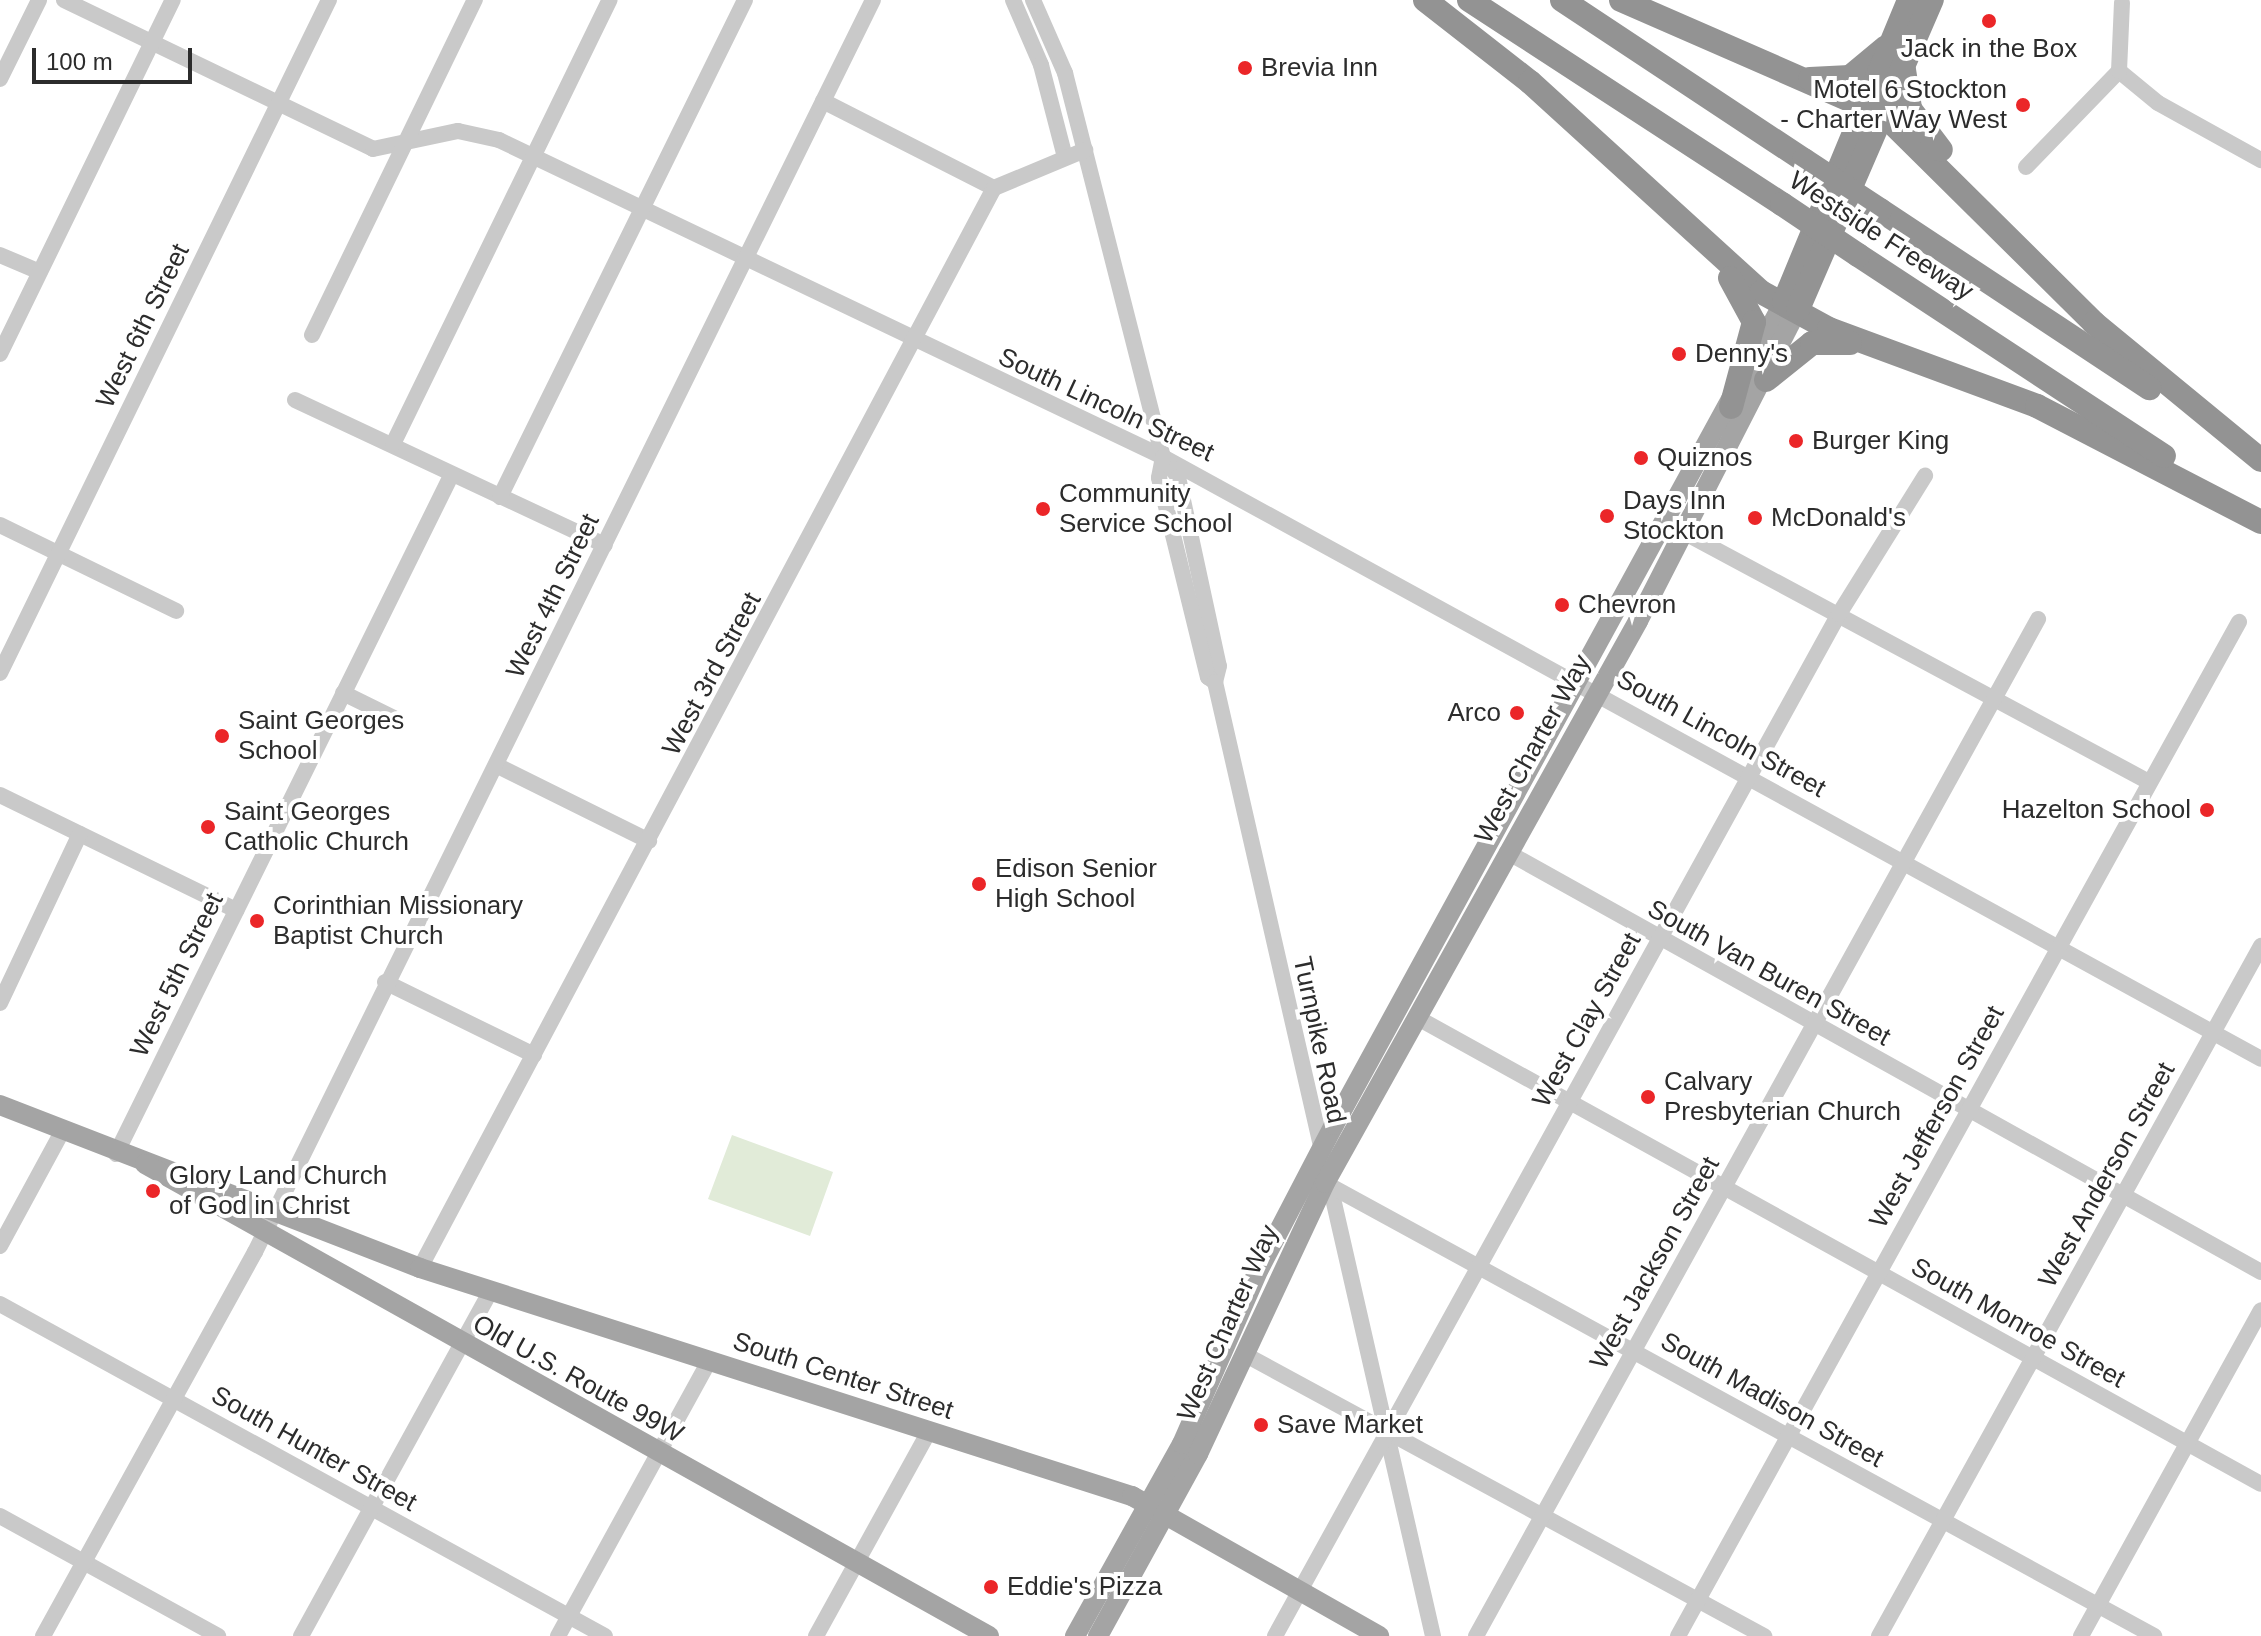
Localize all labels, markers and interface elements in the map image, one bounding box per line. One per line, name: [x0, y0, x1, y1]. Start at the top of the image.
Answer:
marker: Jack in the Box: [1980, 12, 1998, 30]
scale bar: [36, 32, 196, 82]
place label: Jack in the Box: [1901, 33, 2077, 65]
text: 100 m: [46, 48, 113, 75]
place label: Brevia Inn: [1261, 52, 1378, 84]
marker: Brevia Inn: [1236, 59, 1254, 77]
place label: Motel 6 Stockton - Charter Way West: [1780, 74, 2007, 136]
marker: Motel 6 Stockton - Charter Way West: [2014, 96, 2032, 114]
street label: Westside Freeway: [1783, 165, 1979, 307]
street label: West 6th Street: [90, 239, 196, 413]
place label: Denny's: [1695, 338, 1788, 370]
street label: South Lincoln Street: [993, 341, 1219, 469]
marker: Denny's: [1670, 345, 1688, 363]
place label: Burger King: [1812, 425, 1949, 457]
marker: Burger King: [1787, 432, 1805, 450]
place label: Quiznos: [1657, 442, 1752, 474]
marker: Quiznos: [1632, 449, 1650, 467]
place label: Community Service School: [1059, 478, 1232, 540]
place label: Days Inn Stockton: [1623, 485, 1726, 546]
marker: Community Service School: [1034, 500, 1052, 518]
place label: McDonald's: [1771, 502, 1906, 534]
marker: Days Inn Stockton: [1598, 507, 1616, 525]
street label: West 4th Street: [500, 509, 606, 683]
marker: McDonald's: [1746, 509, 1764, 527]
street label: West 3rd Street: [656, 587, 768, 761]
place label: Chevron: [1578, 589, 1676, 621]
marker: Chevron: [1553, 596, 1571, 614]
street label: West Charter Way: [1468, 649, 1598, 849]
street label: South Lincoln Street: [1611, 664, 1831, 804]
place label: Arco: [1448, 697, 1501, 729]
marker: Arco: [1508, 704, 1526, 722]
place label: Saint Georges School: [238, 705, 404, 766]
marker: Saint Georges School: [213, 727, 231, 745]
place label: Hazelton School: [2002, 794, 2191, 826]
place label: Saint Georges Catholic Church: [224, 796, 409, 858]
marker: Hazelton School: [2198, 801, 2216, 819]
marker: Saint Georges Catholic Church: [199, 818, 217, 836]
place label: Edison Senior High School: [995, 853, 1157, 914]
marker: Edison Senior High School: [970, 875, 988, 893]
street label: West 5th Street: [124, 888, 230, 1062]
place label: Corinthian Missionary Baptist Church: [273, 890, 523, 952]
street label: South Van Buren Street: [1642, 893, 1896, 1053]
marker: Corinthian Missionary Baptist Church: [248, 912, 266, 930]
street label: West Clay Street: [1526, 927, 1648, 1113]
street label: Turnpike Road: [1286, 954, 1352, 1126]
street label: West Jefferson Street: [1863, 1001, 2011, 1233]
street label: West Anderson Street: [2032, 1056, 2182, 1294]
place label: Calvary Presbyterian Church: [1664, 1066, 1901, 1128]
marker: Calvary Presbyterian Church: [1639, 1088, 1657, 1106]
street label: West Jackson Street: [1584, 1151, 1726, 1375]
place label: Glory Land Church of God in Christ: [169, 1160, 387, 1222]
marker: Glory Land Church of God in Christ: [144, 1182, 162, 1200]
street label: West Charter Way: [1171, 1220, 1285, 1426]
street label: South Monroe Street: [1906, 1251, 2130, 1395]
street label: Old U.S. Route 99W: [467, 1308, 689, 1450]
street label: South Center Street: [729, 1326, 957, 1426]
street label: South Madison Street: [1655, 1326, 1889, 1474]
street label: South Hunter Street: [206, 1380, 422, 1518]
place label: Save Market: [1277, 1409, 1423, 1441]
marker: Save Market: [1252, 1416, 1270, 1434]
place label: Eddie's Pizza: [1007, 1571, 1162, 1603]
marker: Eddie's Pizza: [982, 1578, 1000, 1596]

